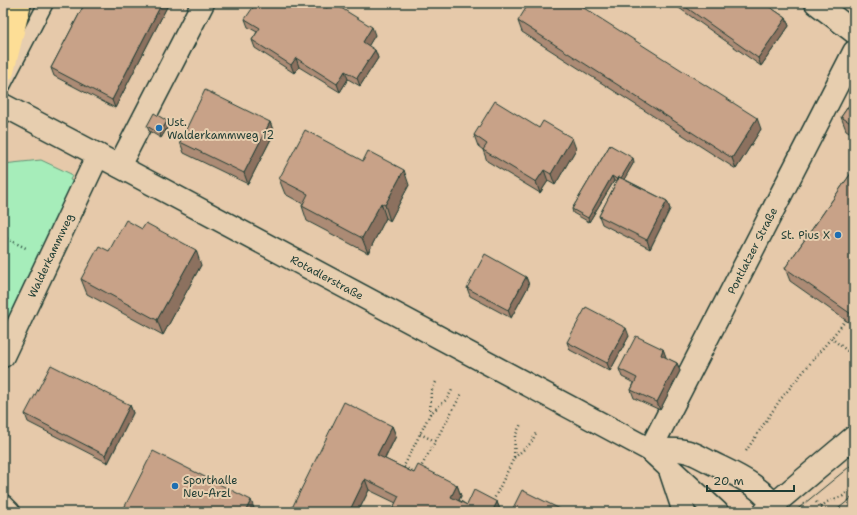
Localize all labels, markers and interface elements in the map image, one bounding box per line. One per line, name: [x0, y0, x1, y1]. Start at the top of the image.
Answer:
place label: Ust. Walderkammweg 12: [167, 115, 274, 143]
marker: Ust. Walderkammweg 12: [154, 123, 164, 133]
street label: Pontlatzer Straße: [724, 205, 781, 297]
street label: Walderkammweg: [25, 211, 77, 301]
place label: St. Pius X: [781, 228, 830, 243]
marker: St. Pius X: [833, 230, 843, 240]
street label: Rotadlerstraße: [288, 252, 366, 303]
scale bar: [707, 467, 794, 493]
place label: Sporthalle Neu-Arzl: [183, 473, 237, 501]
text: 20 m: [713, 473, 744, 489]
marker: Sporthalle Neu-Arzl: [170, 481, 180, 491]

